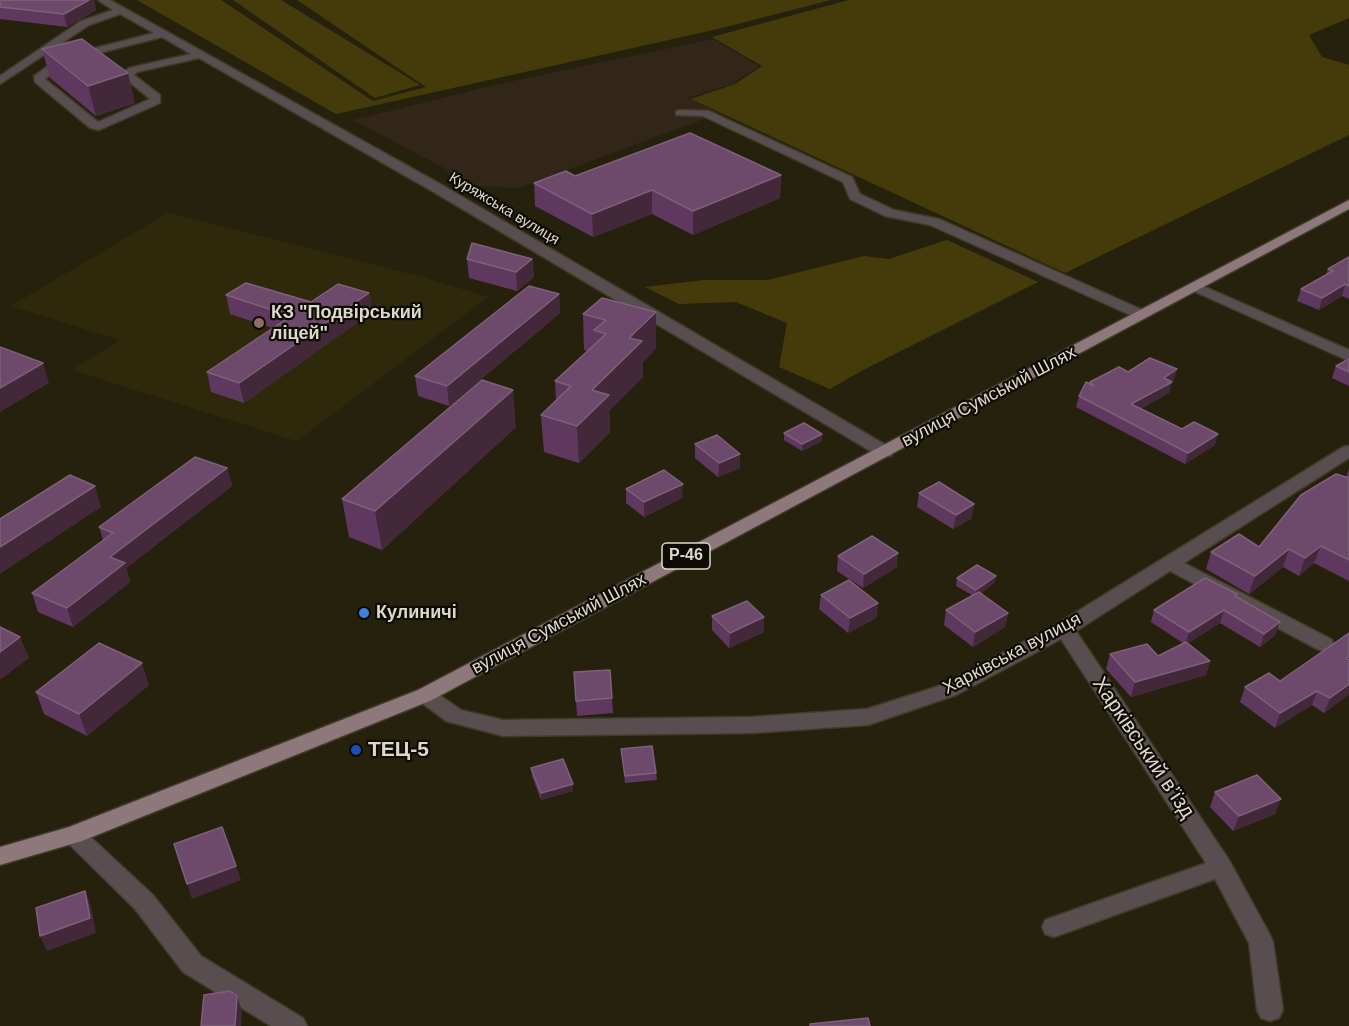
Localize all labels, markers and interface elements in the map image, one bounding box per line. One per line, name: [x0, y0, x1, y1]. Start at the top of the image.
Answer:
street label: Куряжська вулиця: [445, 169, 563, 249]
place label: КЗ "Подвірський ліцей": [271, 302, 422, 344]
marker: КЗ "Подвірський ліцей": [252, 316, 266, 330]
street label: вулиця Сумський Шлях: [898, 342, 1080, 452]
road number: Р-46: [662, 543, 710, 569]
street label: вулиця Сумський Шлях: [468, 569, 650, 679]
place label: Кулиничі: [376, 602, 457, 624]
marker: Кулиничі: [357, 606, 371, 620]
street label: Харківська вулиця: [939, 608, 1085, 700]
street label: Харківський в’їзд: [1086, 673, 1200, 823]
place label: ТЕЦ-5: [368, 737, 429, 763]
marker: ТЕЦ-5: [349, 743, 363, 757]

